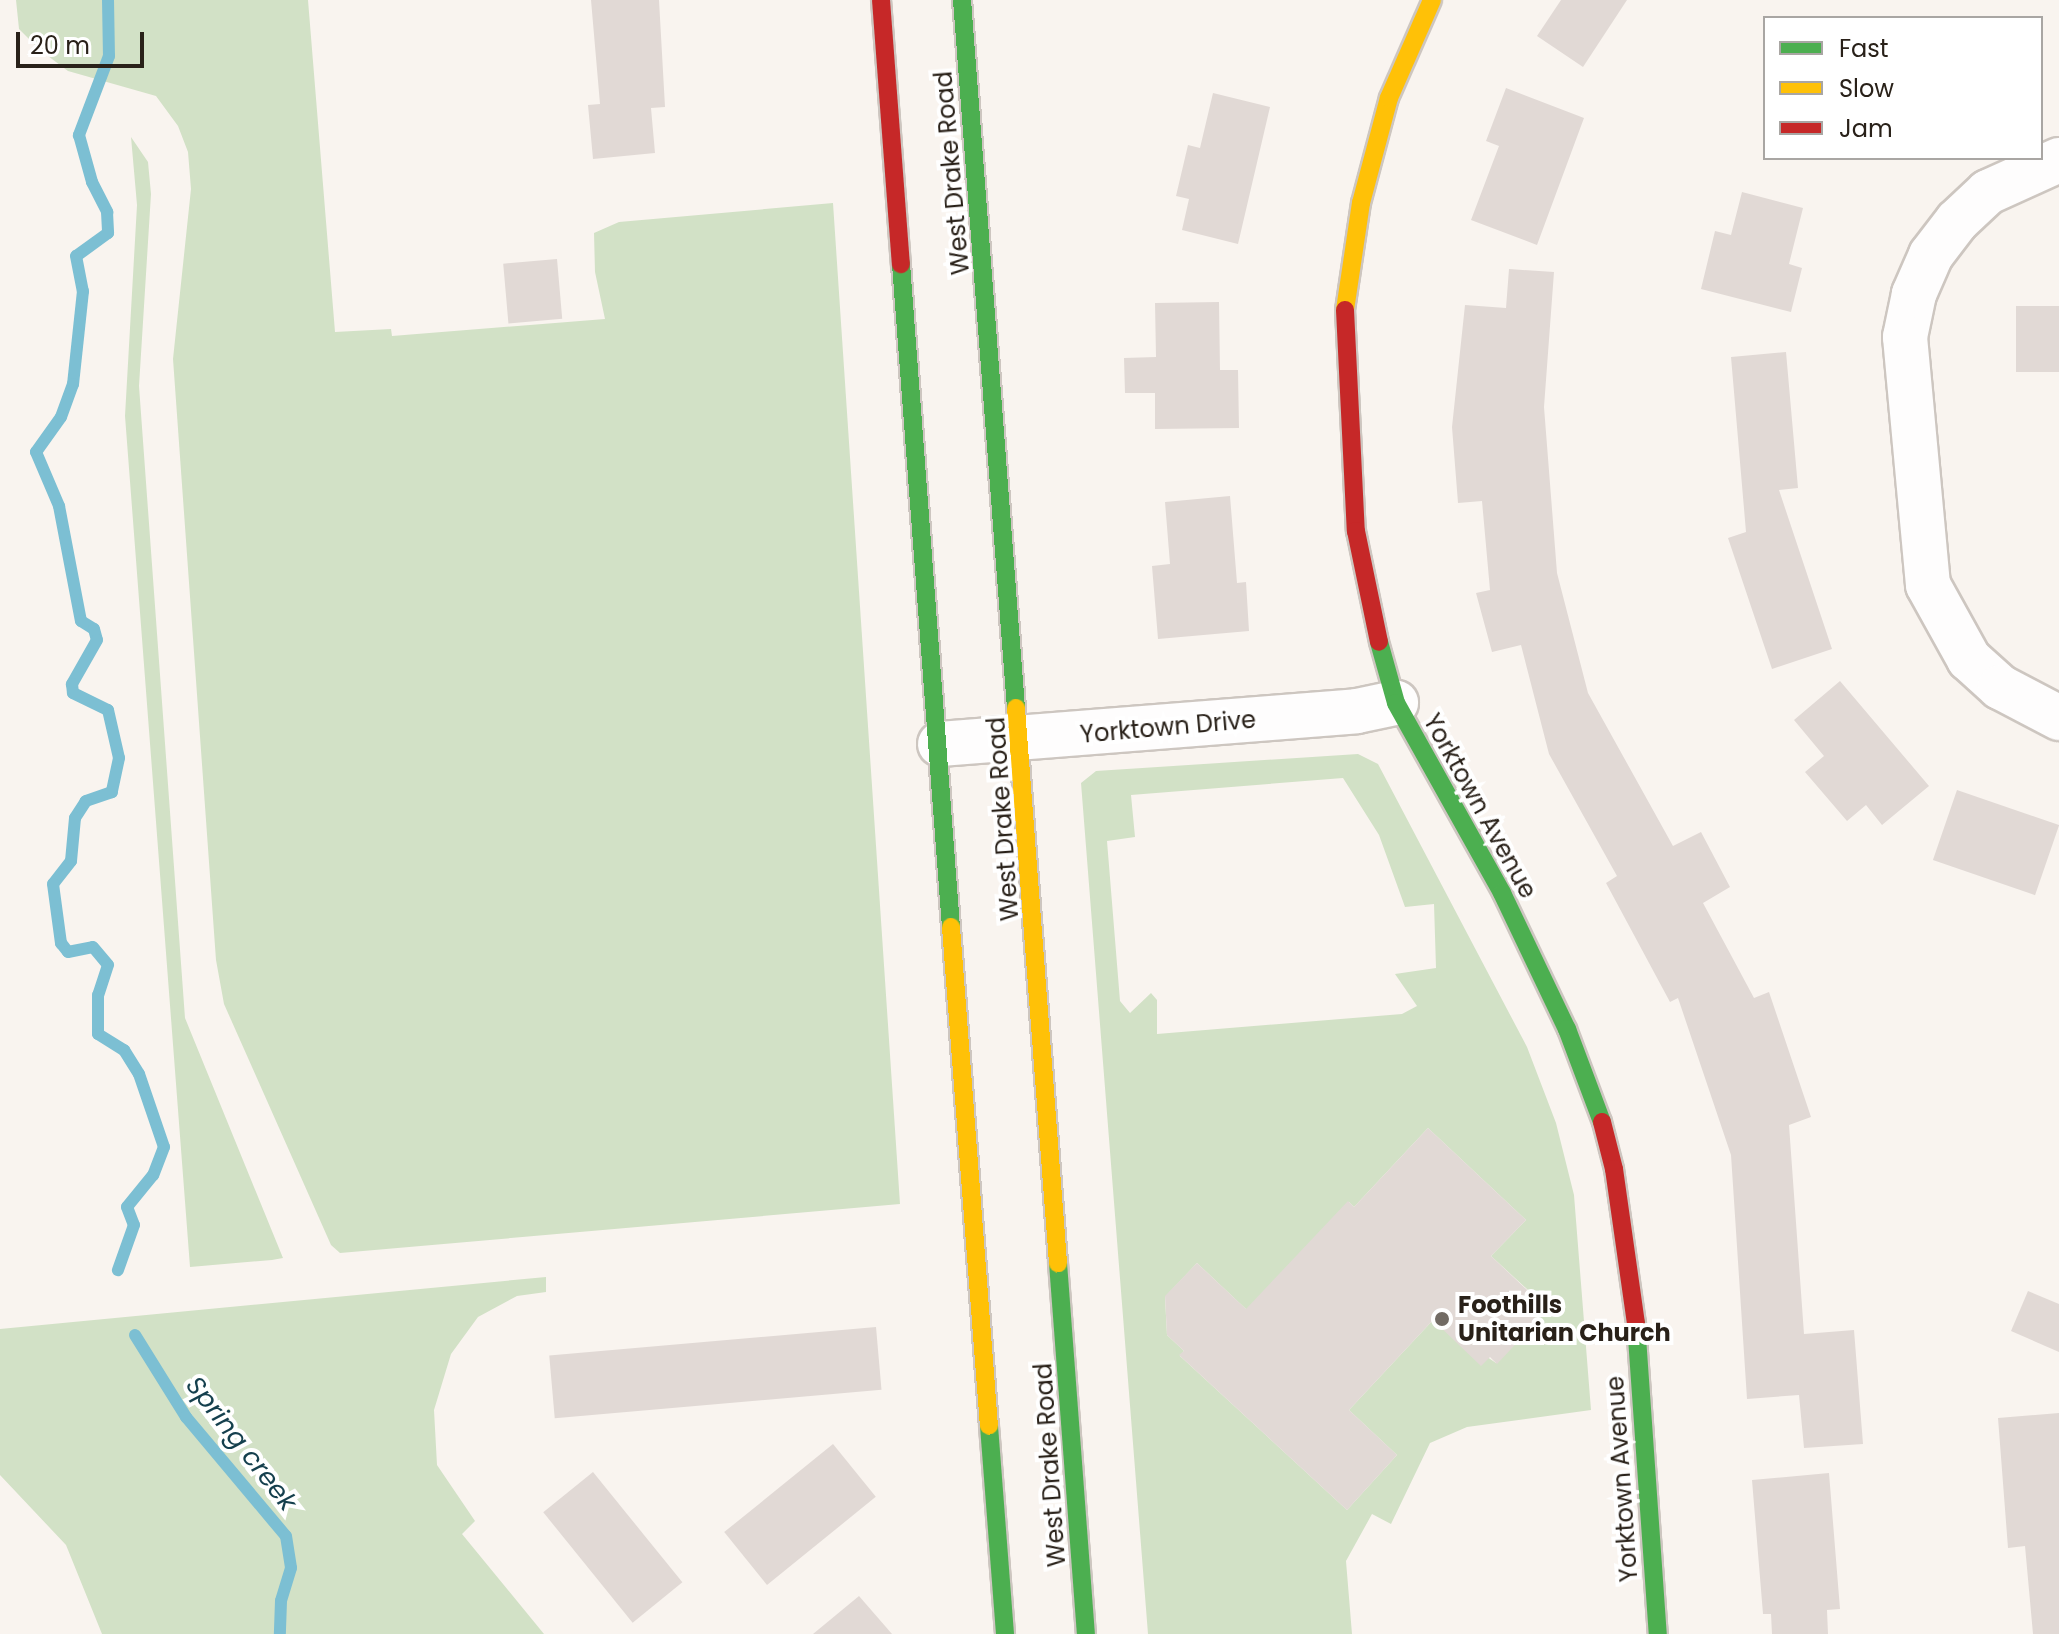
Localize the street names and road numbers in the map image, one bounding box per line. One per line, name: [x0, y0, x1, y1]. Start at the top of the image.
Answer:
street label: West Drake Road: [929, 70, 975, 276]
street label: Yorktown Drive: [1079, 705, 1257, 749]
street label: Yorktown Avenue: [1417, 709, 1543, 903]
street label: West Drake Road: [982, 716, 1024, 922]
street label: West Drake Road: [1029, 1362, 1071, 1568]
street label: Yorktown Avenue: [1600, 1375, 1644, 1583]

